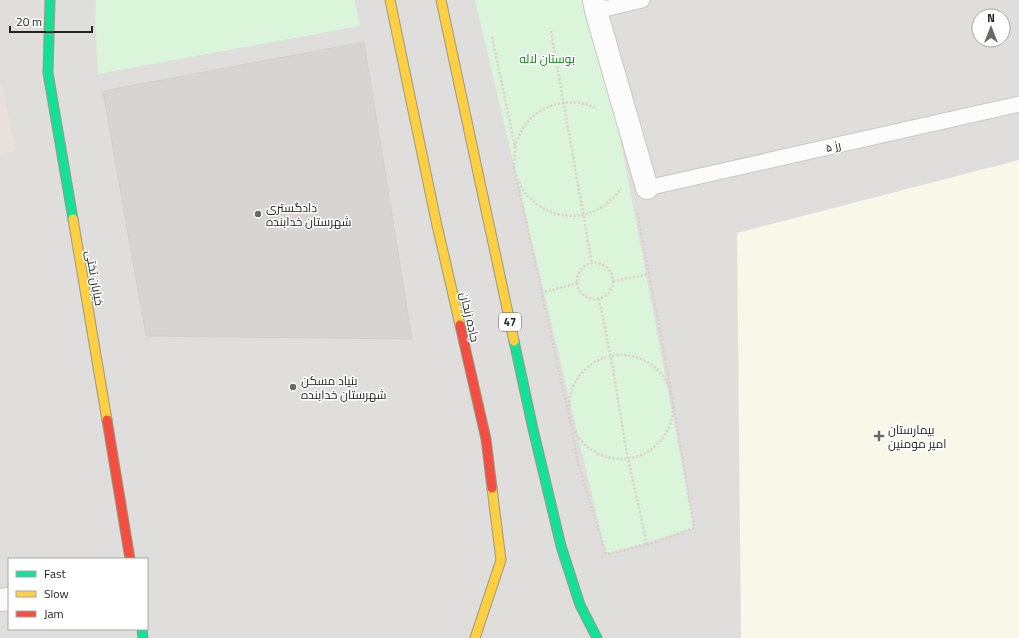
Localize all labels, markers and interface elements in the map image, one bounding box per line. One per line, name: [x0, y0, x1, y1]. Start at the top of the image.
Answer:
scale bar: [10, 8, 92, 34]
north arrow: [971, 8, 1011, 48]
text: N: [987, 10, 995, 26]
text: 20 m: [16, 12, 42, 31]
park label: بوستان لاله: [519, 49, 575, 68]
street label: رز ۵: [823, 135, 843, 157]
place label: دادگستری شهرستان خدابنده: [266, 198, 352, 231]
marker: دادگستری شهرستان خدابنده: [253, 209, 263, 219]
street label: خیابان تختی: [81, 249, 109, 307]
street label: جاده زنجان: [455, 290, 485, 344]
road number: 47: [499, 313, 521, 331]
place label: بنیاد مسکن شهرستان خدابنده: [301, 371, 387, 404]
marker: بنیاد مسکن شهرستان خدابنده: [288, 382, 298, 392]
place label: بیمارستان امیر مومنین: [888, 420, 947, 453]
marker: بیمارستان امیر مومنین: [873, 430, 885, 442]
legend: [8, 558, 148, 630]
text: Fast: [44, 564, 67, 583]
text: Slow: [44, 584, 69, 603]
text: Jam: [44, 604, 64, 623]

